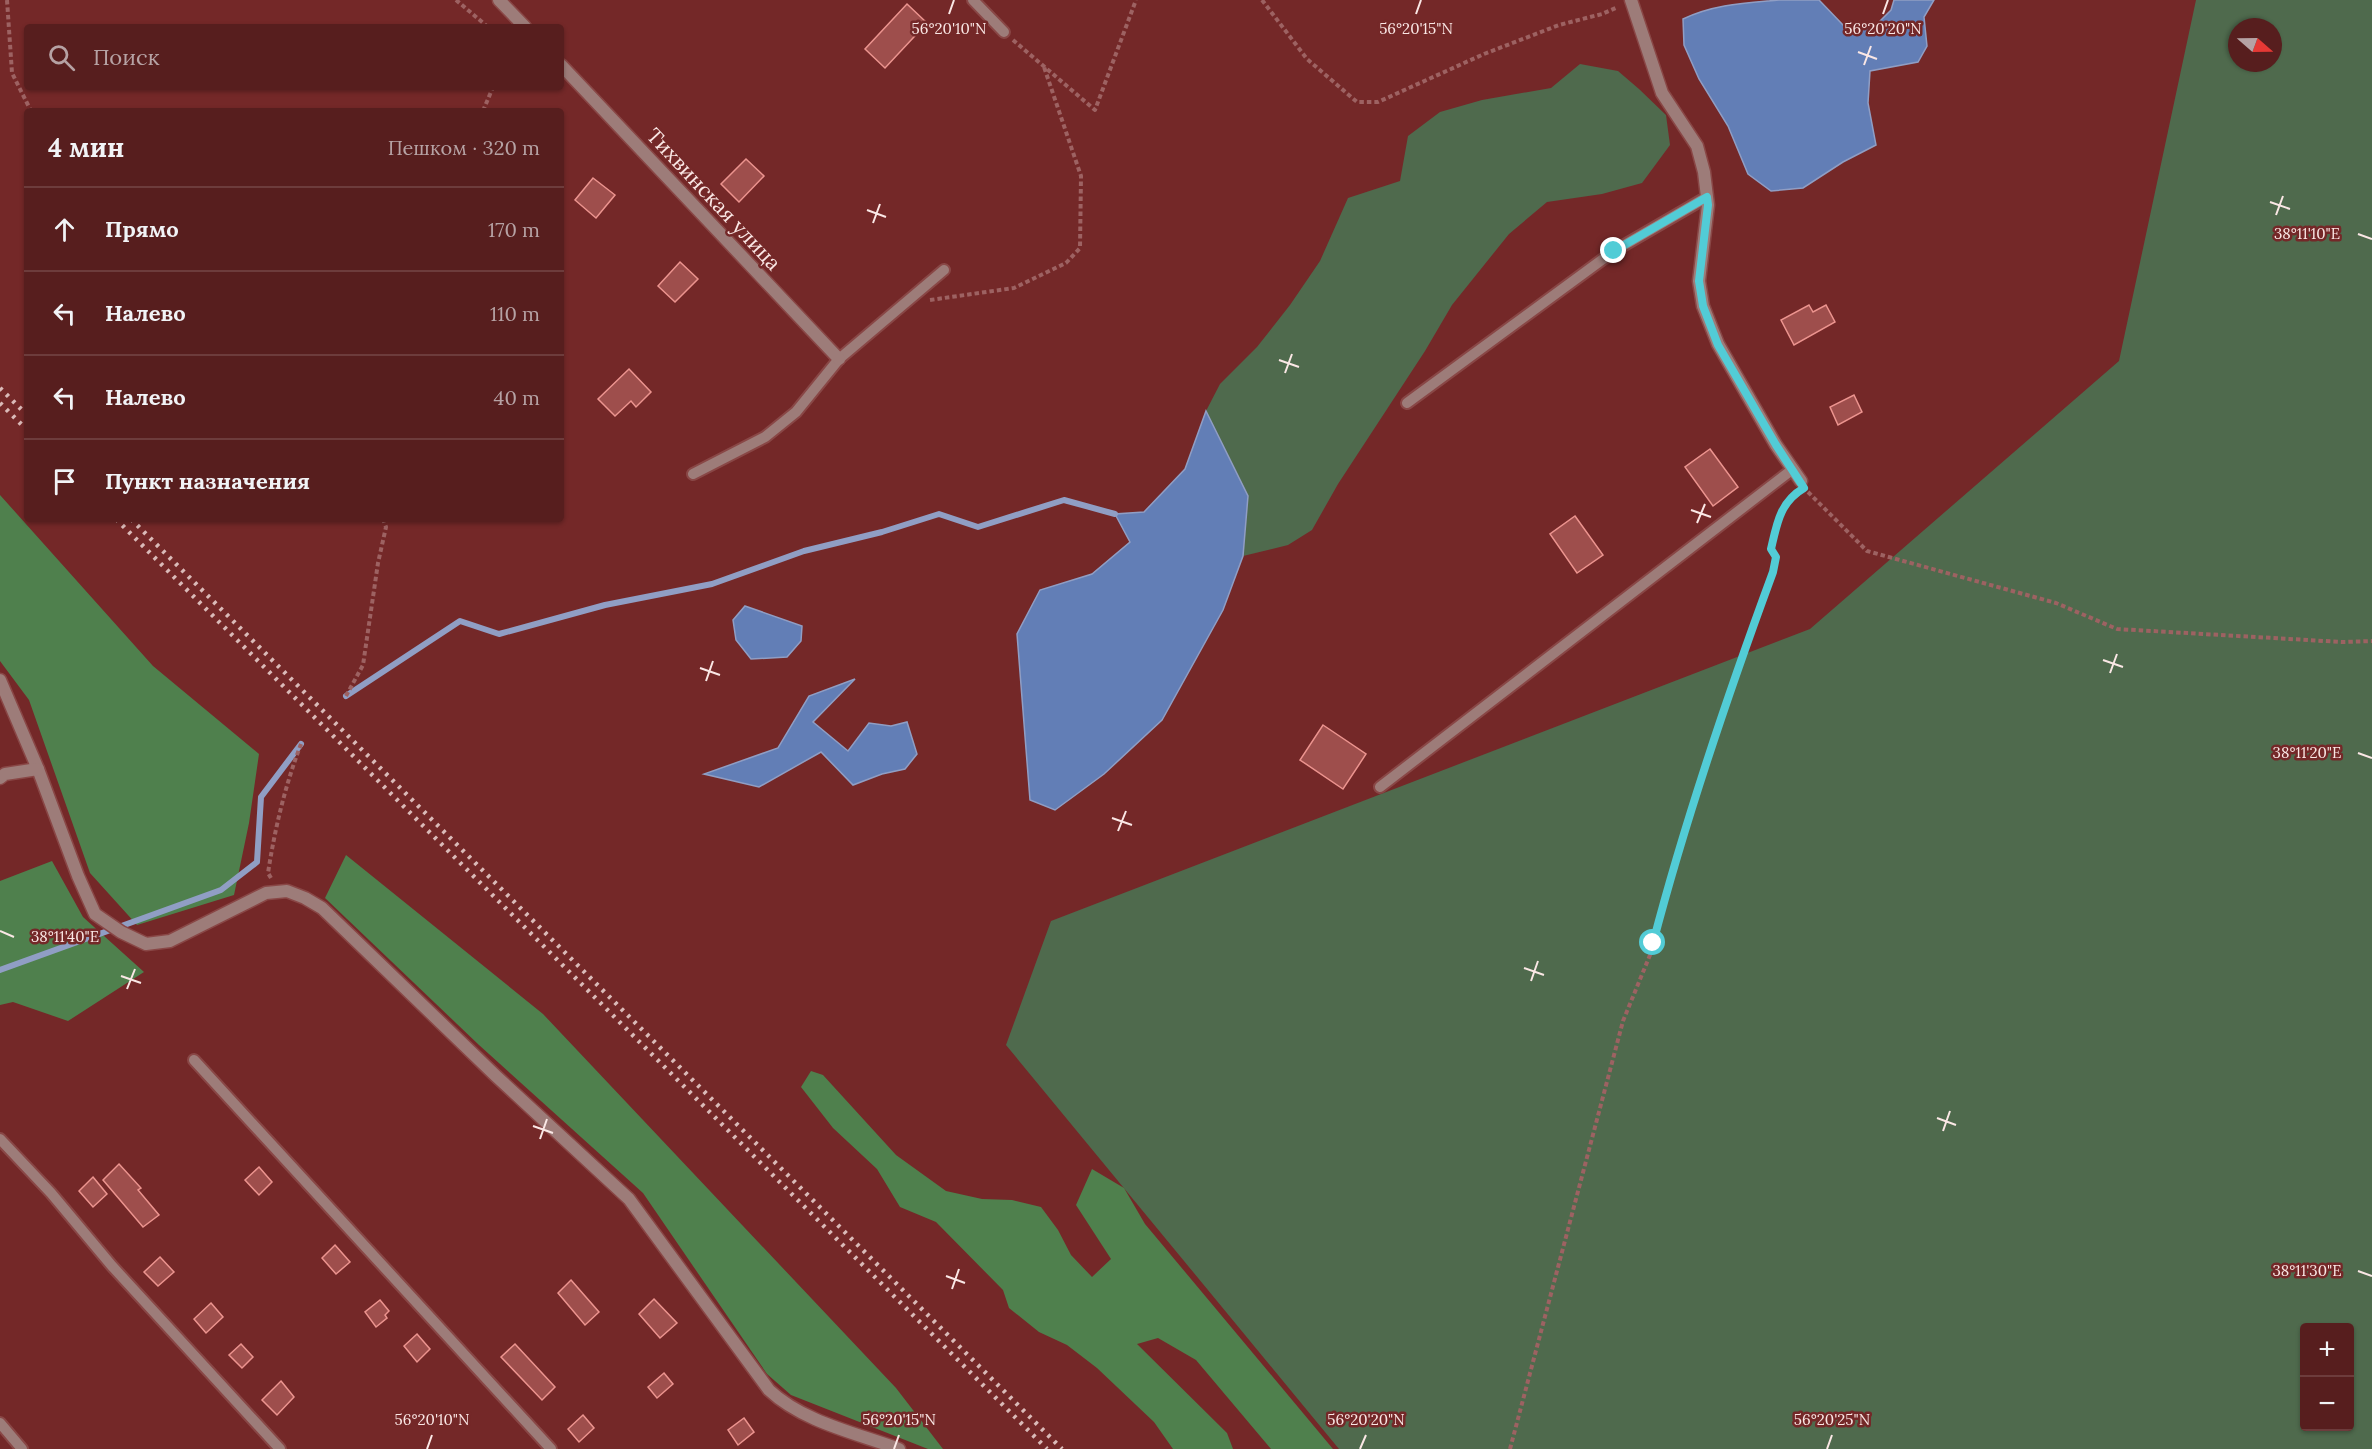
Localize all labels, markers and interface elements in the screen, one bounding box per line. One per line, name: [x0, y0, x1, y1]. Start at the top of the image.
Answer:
north arrow: [2228, 18, 2282, 72]
text: 56°20'10"N: [912, 19, 986, 38]
text: 56°20'15"N: [1379, 19, 1453, 38]
text: 56°20'20"N: [1844, 19, 1922, 38]
search box: [24, 24, 564, 90]
icon: search: [45, 41, 78, 74]
text: Поиск: [93, 43, 159, 71]
street label: Тихвинская улица: [641, 122, 787, 276]
text: 4 мин: [48, 131, 124, 164]
text: Пешком · 320 m: [388, 135, 540, 160]
icon: ahead: [48, 213, 81, 246]
text: Прямо: [105, 215, 179, 243]
text: 170 m: [488, 217, 540, 242]
text: 38°11'10"E: [2274, 224, 2340, 243]
route end: [1600, 237, 1626, 263]
icon: left: [48, 297, 81, 330]
text: Налево: [105, 299, 186, 327]
text: 110 m: [490, 301, 540, 326]
icon: left: [48, 381, 81, 414]
text: Налево: [105, 383, 186, 411]
text: 40 m: [494, 385, 540, 410]
icon: arrive: [48, 465, 81, 498]
text: Пункт назначения: [105, 467, 310, 495]
text: 38°11'20"E: [2273, 743, 2341, 762]
text: 38°11'40"E: [31, 927, 99, 946]
route start: [1639, 929, 1665, 955]
text: 38°11'30"E: [2272, 1261, 2342, 1280]
map controls: [2300, 1323, 2354, 1431]
button: +: [2300, 1323, 2354, 1377]
button: −: [2300, 1377, 2354, 1431]
text: 56°20'10"N: [395, 1410, 469, 1429]
text: 56°20'15"N: [862, 1410, 936, 1429]
text: 56°20'20"N: [1327, 1410, 1405, 1429]
text: 56°20'25"N: [1794, 1410, 1870, 1429]

